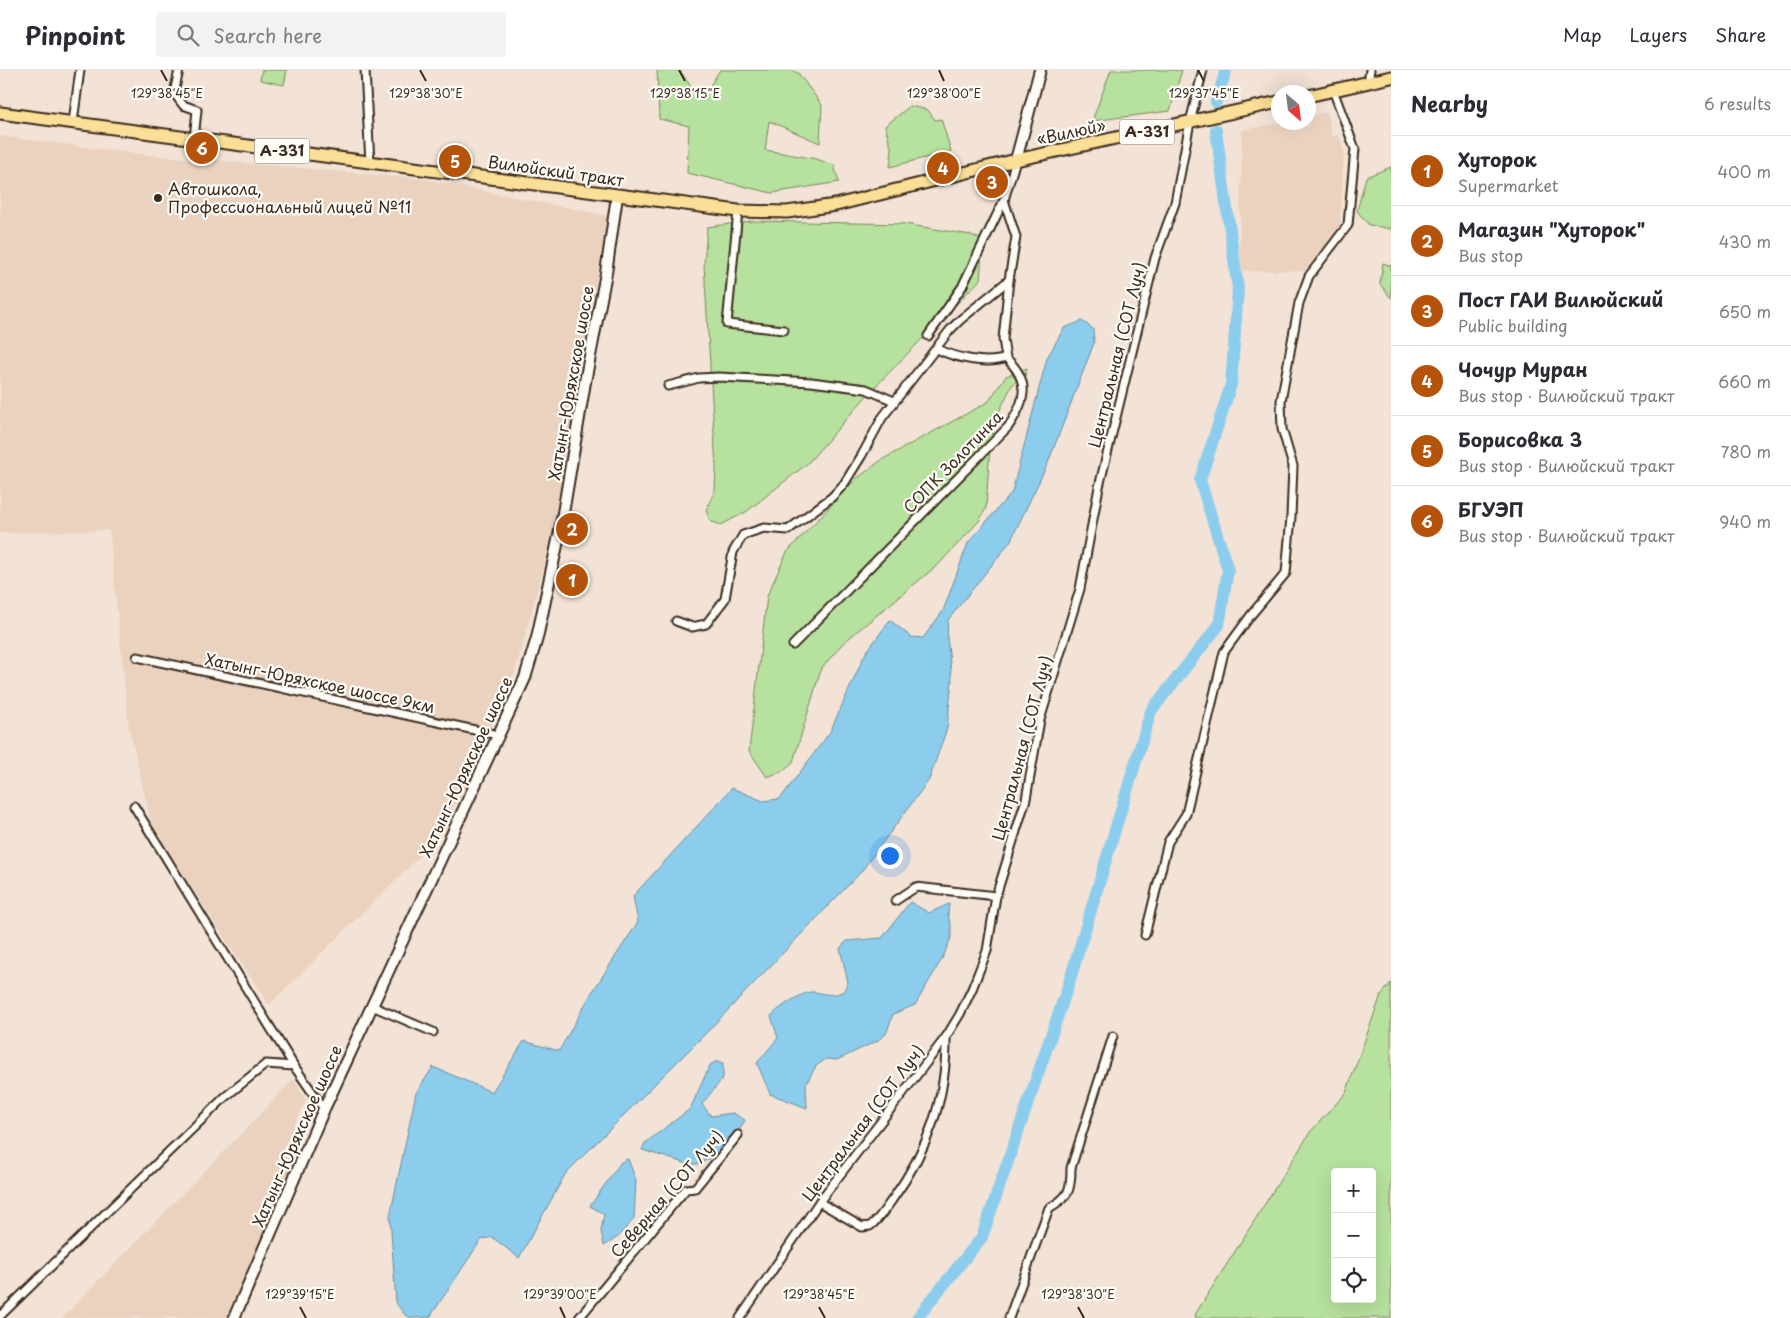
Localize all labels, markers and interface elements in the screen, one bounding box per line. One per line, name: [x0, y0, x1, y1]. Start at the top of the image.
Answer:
search box: [156, 12, 506, 57]
text: Pinpoint: [25, 17, 126, 53]
icon: search: [174, 21, 202, 49]
text: Search here: [214, 21, 322, 49]
text: Map: [1563, 21, 1602, 48]
text: Layers: [1630, 21, 1687, 48]
text: Share: [1715, 21, 1766, 48]
text: 129°38'45"E: [131, 84, 203, 102]
text: 129°38'30"E: [389, 84, 463, 102]
text: 129°38'15"E: [650, 84, 720, 102]
text: 129°38'00"E: [907, 84, 981, 102]
text: 129°37'45"E: [1169, 84, 1239, 102]
north arrow: [1271, 85, 1316, 130]
text: Nearby: [1411, 87, 1488, 119]
text: 6 results: [1704, 91, 1771, 115]
street label: «Вилюй»: [1034, 112, 1108, 150]
road number: А-331: [1120, 120, 1174, 144]
pin: 6: [186, 129, 218, 167]
road number: А-331: [254, 138, 310, 164]
pin: 5: [439, 142, 471, 180]
text: Хуторок: [1458, 145, 1537, 173]
street label: Вилюйский тракт: [487, 149, 626, 191]
pin: 4: [927, 149, 959, 187]
text: 1: [1423, 159, 1431, 183]
text: 400 m: [1718, 159, 1771, 183]
pin: 3: [976, 163, 1008, 201]
text: Supermarket: [1458, 173, 1558, 197]
place label: Автошкола, Профессиональный лицей №11: [168, 176, 411, 218]
marker: Автошкола, Профессиональный лицей №11: [152, 192, 164, 204]
text: Магазин "Хуторок": [1458, 215, 1645, 243]
text: 2: [1421, 229, 1433, 253]
text: 430 m: [1719, 229, 1771, 253]
text: Bus stop: [1458, 243, 1523, 267]
street label: Центральная (СОТ Луч): [1081, 259, 1151, 450]
street label: Хатынг-Юряхское шоссе: [541, 284, 599, 482]
text: Пост ГАИ Вилюйский: [1458, 285, 1663, 313]
text: 3: [1422, 299, 1432, 323]
text: 650 m: [1719, 299, 1771, 323]
text: Public building: [1458, 313, 1568, 337]
text: Чочур Муран: [1458, 355, 1588, 383]
text: 4: [1422, 369, 1432, 393]
text: 660 m: [1718, 369, 1771, 393]
text: Bus stop · Вилюйский тракт: [1458, 383, 1675, 407]
street label: СОПК Золотинка: [897, 404, 1008, 518]
text: Борисовка 3: [1458, 425, 1582, 453]
text: 5: [1422, 439, 1432, 463]
text: 780 m: [1721, 439, 1771, 463]
text: Bus stop · Вилюйский тракт: [1458, 453, 1675, 477]
text: БГУЭП: [1458, 495, 1524, 523]
text: 6: [1421, 509, 1433, 533]
text: 940 m: [1719, 509, 1771, 533]
pin: 2: [556, 510, 588, 548]
text: Bus stop · Вилюйский тракт: [1458, 523, 1675, 547]
pin: 1: [556, 561, 588, 599]
street label: Хатынг-Юряхское шоссе 9км: [203, 646, 437, 718]
street label: Центральная (СОТ Луч): [985, 653, 1057, 843]
street label: Хатынг-Юряхское шоссе: [413, 672, 518, 861]
your location: [877, 843, 903, 869]
street label: Центральная (СОТ Луч): [795, 1039, 929, 1206]
street label: Хатынг-Юряхское шоссе: [245, 1041, 347, 1230]
street label: Северная (СОТ Луч): [604, 1124, 728, 1262]
map controls: [1331, 1168, 1376, 1303]
button: +: [1331, 1168, 1376, 1213]
button: −: [1331, 1213, 1376, 1258]
button: locate: [1331, 1258, 1376, 1303]
text: 129°39'15"E: [265, 1285, 335, 1303]
text: 129°39'00"E: [523, 1285, 597, 1303]
text: 129°38'45"E: [783, 1285, 855, 1303]
text: 129°38'30"E: [1041, 1285, 1115, 1303]

